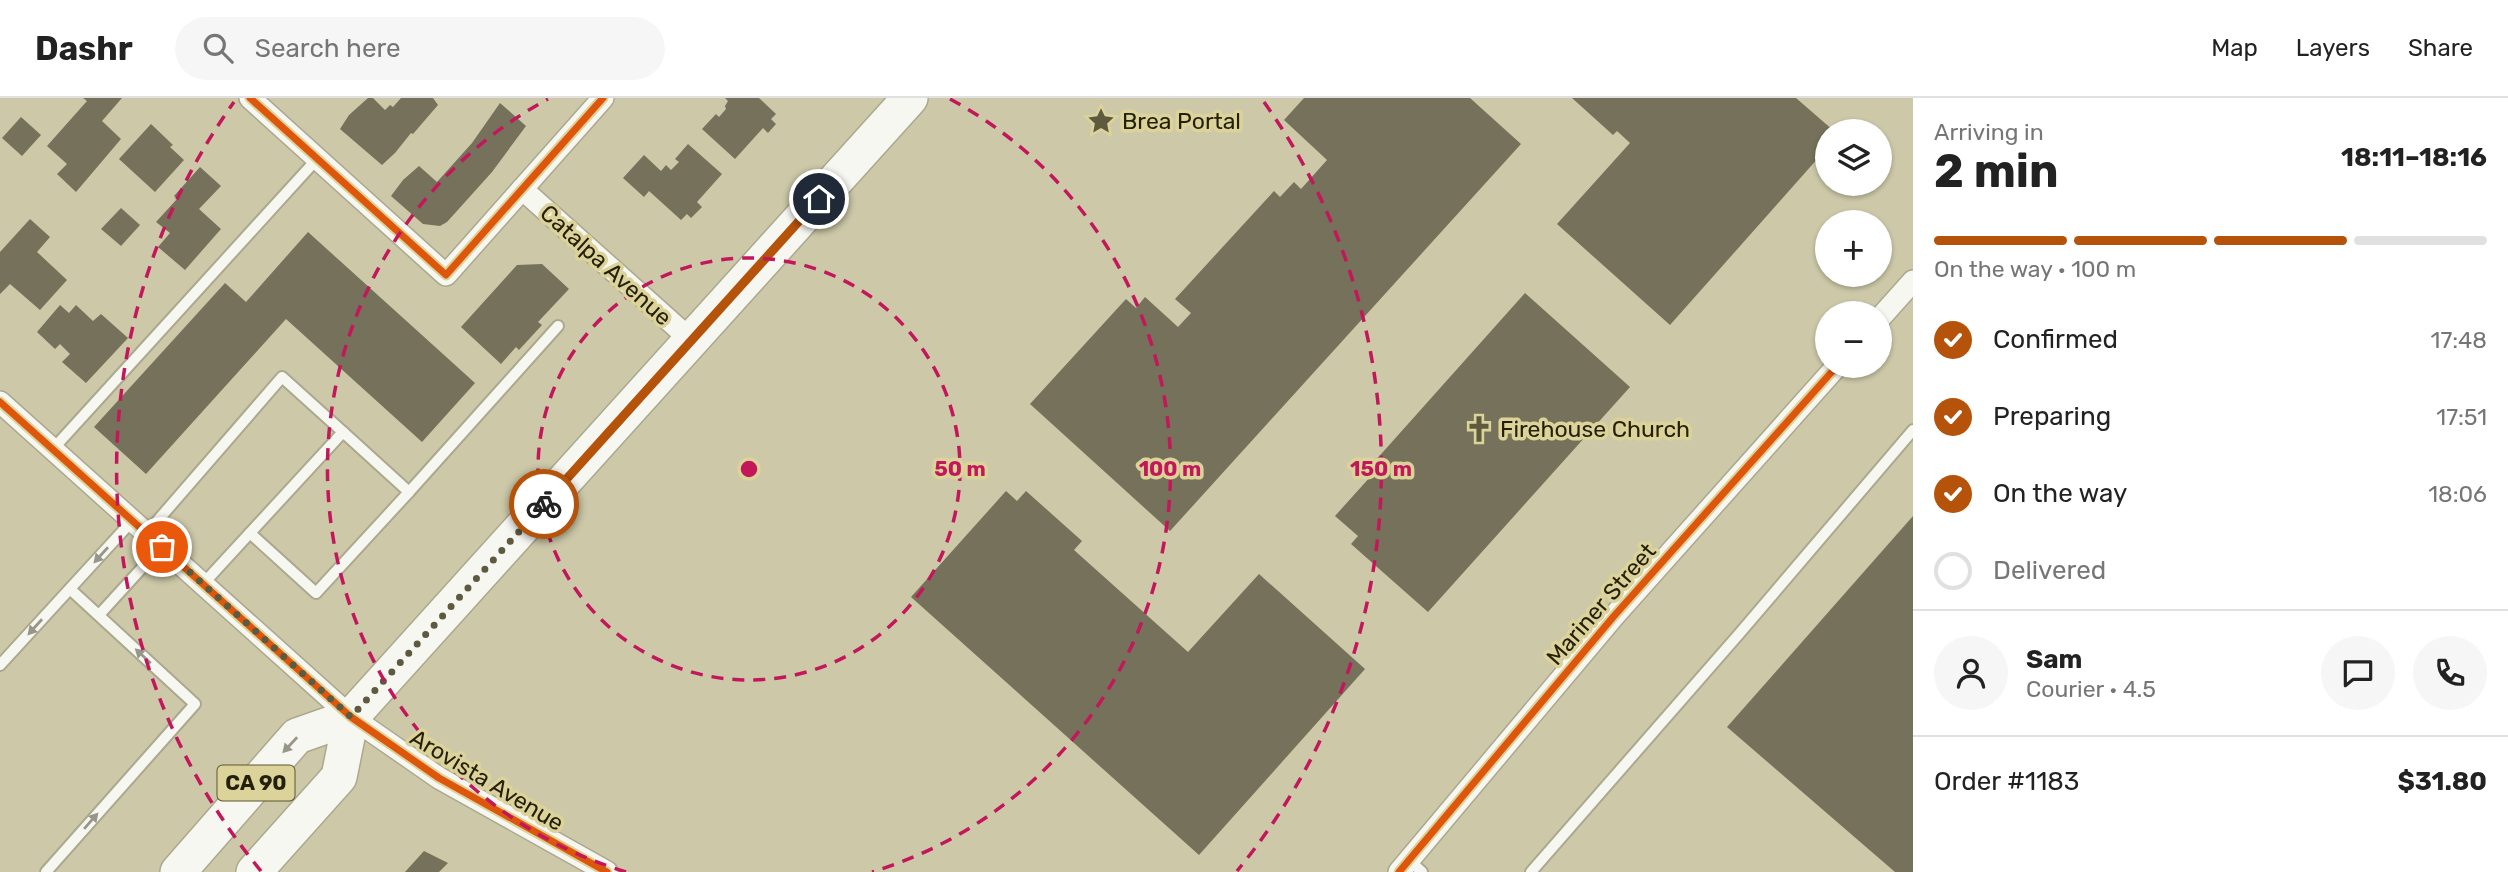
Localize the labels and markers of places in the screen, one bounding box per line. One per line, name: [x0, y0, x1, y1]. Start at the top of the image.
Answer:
place icon: Brea Portal: [1086, 106, 1116, 136]
place label: Brea Portal: [1122, 107, 1241, 135]
pin: [789, 169, 849, 229]
church icon: Firehouse Church: [1464, 414, 1494, 444]
place label: Firehouse Church: [1500, 415, 1690, 443]
centre of rings: [737, 457, 761, 481]
pin: [132, 517, 192, 577]

